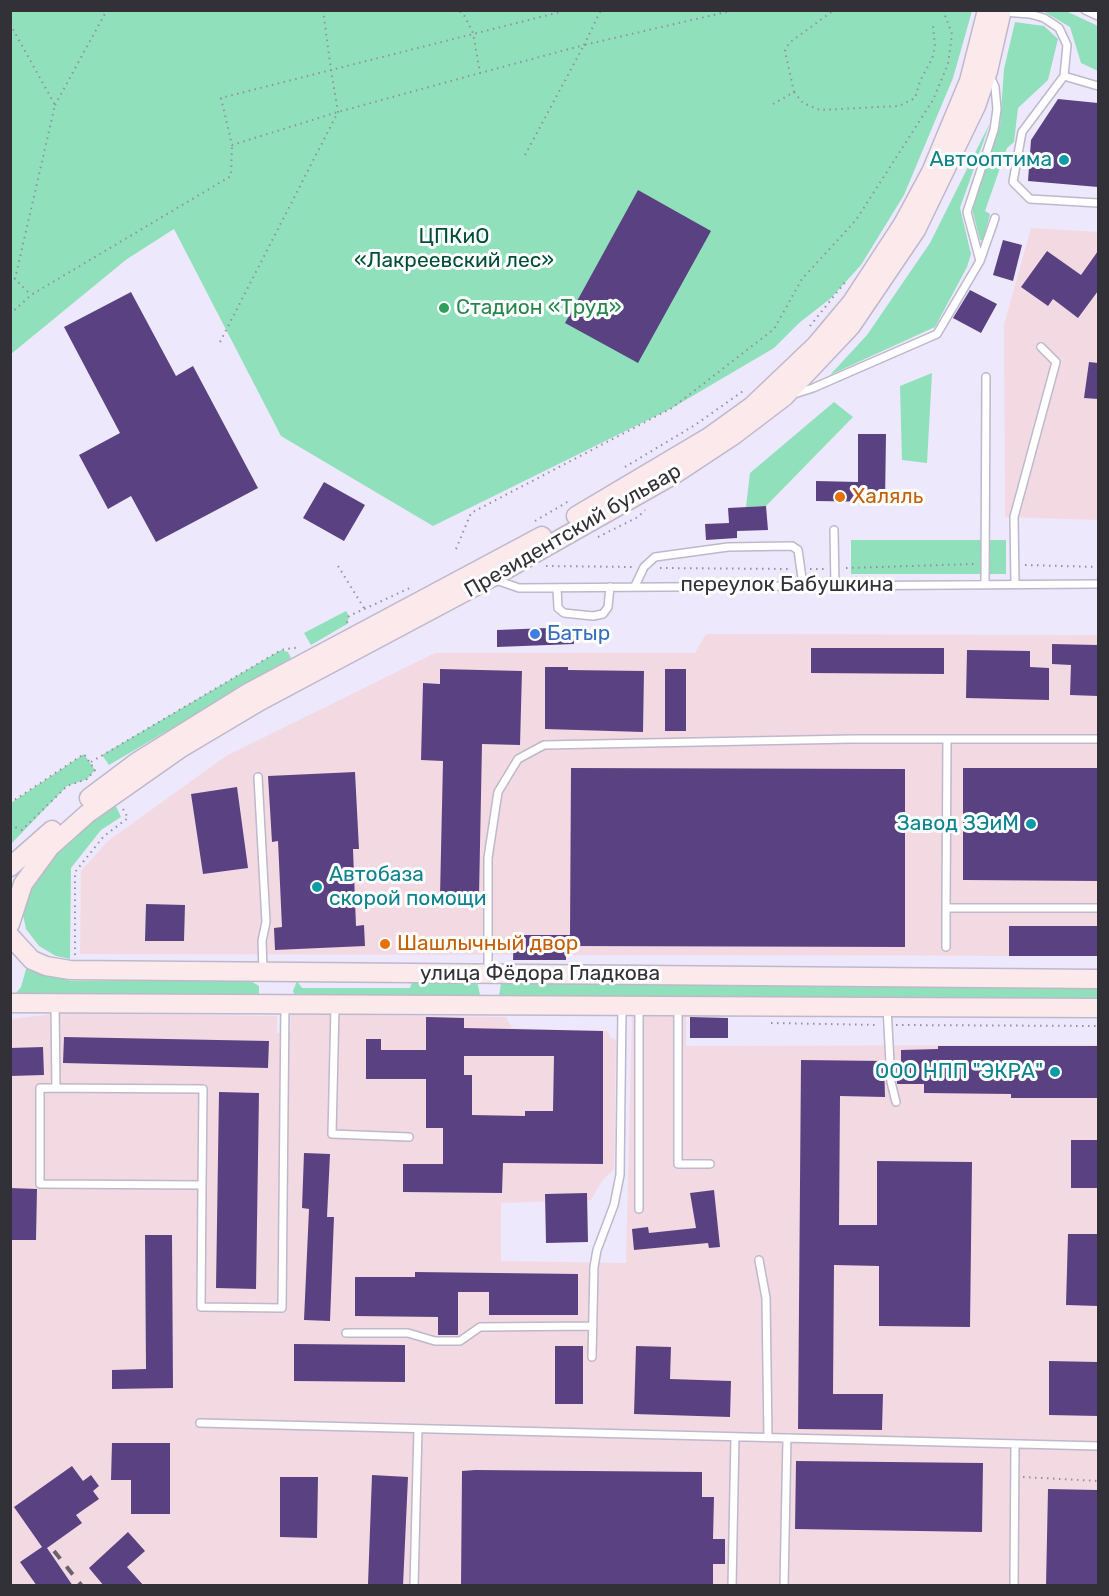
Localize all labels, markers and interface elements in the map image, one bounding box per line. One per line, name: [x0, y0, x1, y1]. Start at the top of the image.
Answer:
place label: Автооптима: [929, 147, 1052, 173]
marker: Автооптима: [1057, 153, 1071, 167]
park label: ЦПКиО «Лакреевский лес»: [354, 224, 554, 274]
place label: Стадион «Труд»: [456, 295, 622, 321]
marker: Стадион «Труд»: [437, 301, 451, 315]
street label: Президентский бульвар: [460, 459, 686, 603]
place label: Халяль: [852, 484, 923, 510]
marker: Халяль: [833, 490, 847, 504]
street label: переулок Бабушкина: [680, 572, 894, 598]
place label: Батыр: [547, 621, 610, 647]
marker: Батыр: [528, 627, 542, 641]
place label: Завод ЗЭиМ: [897, 811, 1019, 837]
marker: Завод ЗЭиМ: [1024, 817, 1038, 831]
place label: Автобаза скорой помощи: [329, 862, 487, 912]
marker: Автобаза скорой помощи: [310, 880, 324, 894]
place label: Шашлычный двор: [397, 931, 578, 957]
marker: Шашлычный двор: [378, 937, 392, 951]
street label: улица Фёдора Гладкова: [420, 961, 660, 987]
place label: ООО НПП "ЭКРА": [875, 1059, 1043, 1085]
marker: ООО НПП "ЭКРА": [1048, 1065, 1062, 1079]

